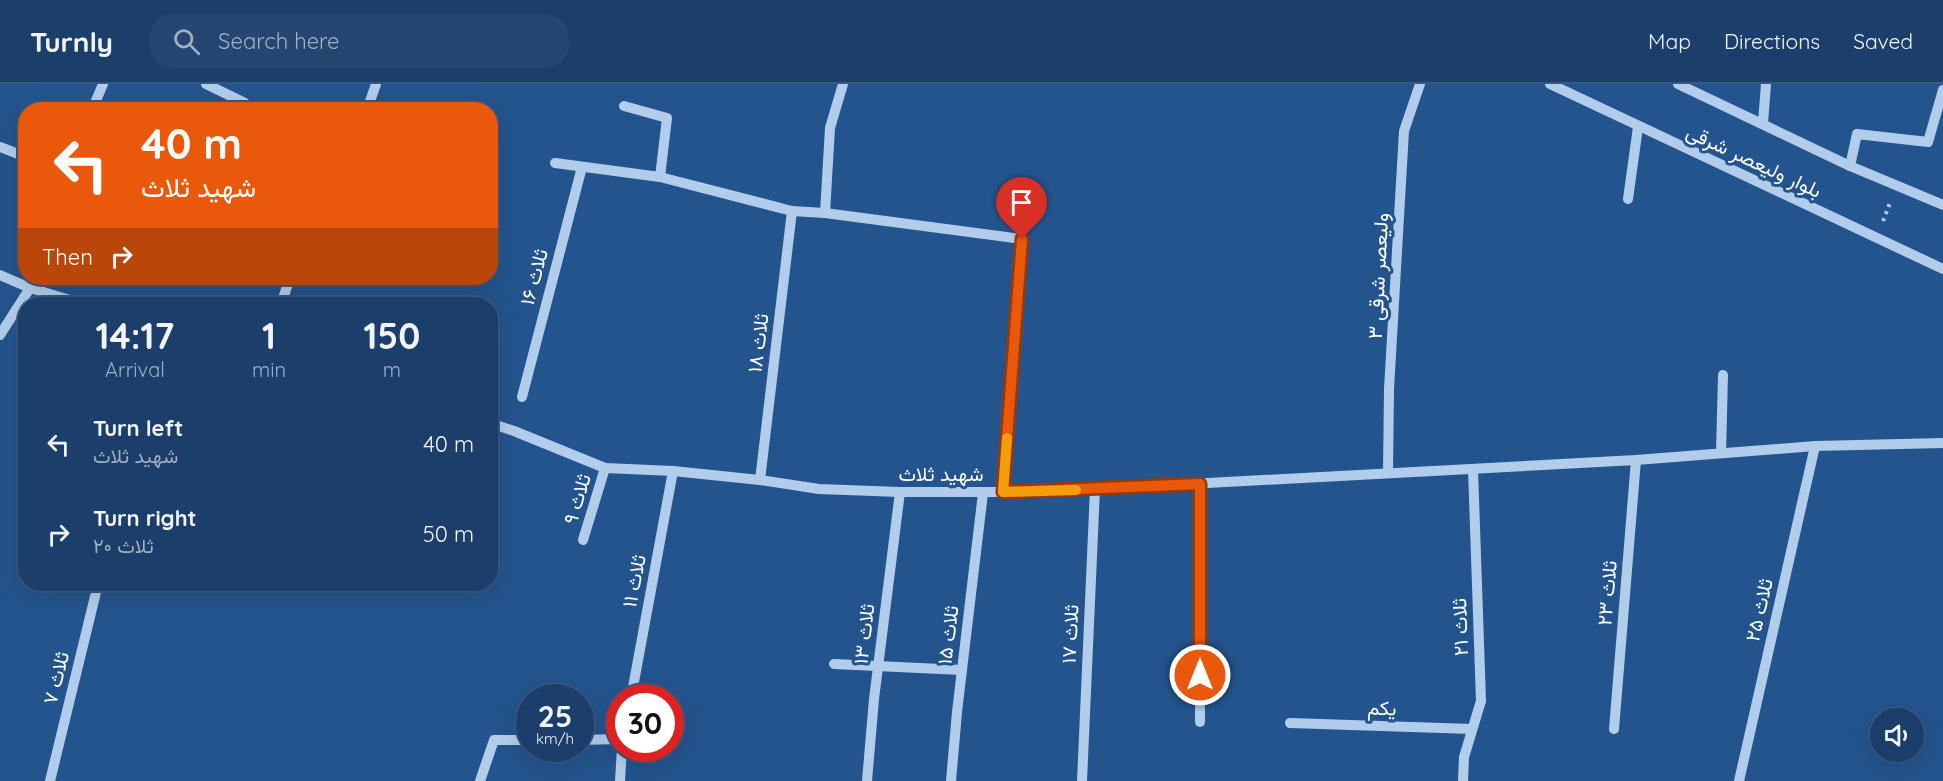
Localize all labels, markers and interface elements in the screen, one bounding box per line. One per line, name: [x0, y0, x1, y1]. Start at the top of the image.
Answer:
search box: [149, 14, 569, 68]
text: Turnly: [30, 24, 113, 59]
icon: search: [170, 25, 203, 58]
text: Search here: [218, 27, 339, 55]
text: Map: [1648, 28, 1691, 54]
text: Directions: [1724, 28, 1820, 54]
text: Saved: [1853, 28, 1913, 54]
text: 40 m: [141, 117, 242, 170]
street label: بلوار ولیعصر شرقی: [1682, 118, 1826, 204]
icon: left: [42, 126, 120, 204]
text: شهید ثلاث: [141, 170, 256, 204]
pin: [996, 177, 1047, 239]
icon: arrive: [1005, 186, 1038, 219]
street label: ولیعصر شرقی ۳: [1362, 212, 1394, 340]
icon: right: [105, 240, 138, 273]
text: Then: [42, 243, 93, 271]
street label: ثلاث ۱۶: [514, 246, 553, 308]
street label: ثلاث ۱۸: [741, 312, 774, 374]
text: 14:17: [96, 313, 174, 358]
text: 1: [262, 313, 276, 358]
text: 150: [364, 313, 420, 358]
text: Arrival: [105, 357, 165, 382]
text: min: [252, 357, 286, 382]
text: m: [383, 357, 401, 382]
text: Turn left: [93, 414, 183, 442]
icon: left: [42, 428, 75, 461]
text: 40 m: [423, 430, 474, 458]
text: شهید ثلاث: [93, 443, 178, 468]
street label: شهید ثلاث: [898, 461, 984, 487]
street label: ثلاث ۹: [557, 471, 596, 527]
text: Turn right: [93, 504, 197, 532]
icon: right: [42, 518, 75, 551]
text: 50 m: [423, 520, 474, 548]
text: ثلاث ۲۰: [93, 533, 154, 558]
street label: ثلاث ۱۱: [616, 552, 651, 609]
street label: ثلاث ۲۳: [1591, 559, 1622, 627]
street label: ثلاث ۲۵: [1739, 576, 1778, 644]
street label: ثلاث ۲۱: [1446, 598, 1473, 656]
street label: ثلاث ۱۳: [847, 602, 880, 666]
street label: ثلاث ۱۵: [931, 604, 964, 666]
street label: ثلاث ۱۷: [1055, 604, 1084, 664]
position arrow: [1168, 643, 1232, 707]
street label: ثلاث ۷: [37, 649, 74, 707]
speed limit sign: 30: [606, 684, 684, 762]
street label: یکم: [1367, 694, 1397, 722]
text: 25: [538, 697, 572, 735]
map controls: [1870, 708, 1924, 762]
button: sound: [1870, 708, 1924, 762]
text: km/h: [536, 729, 574, 748]

